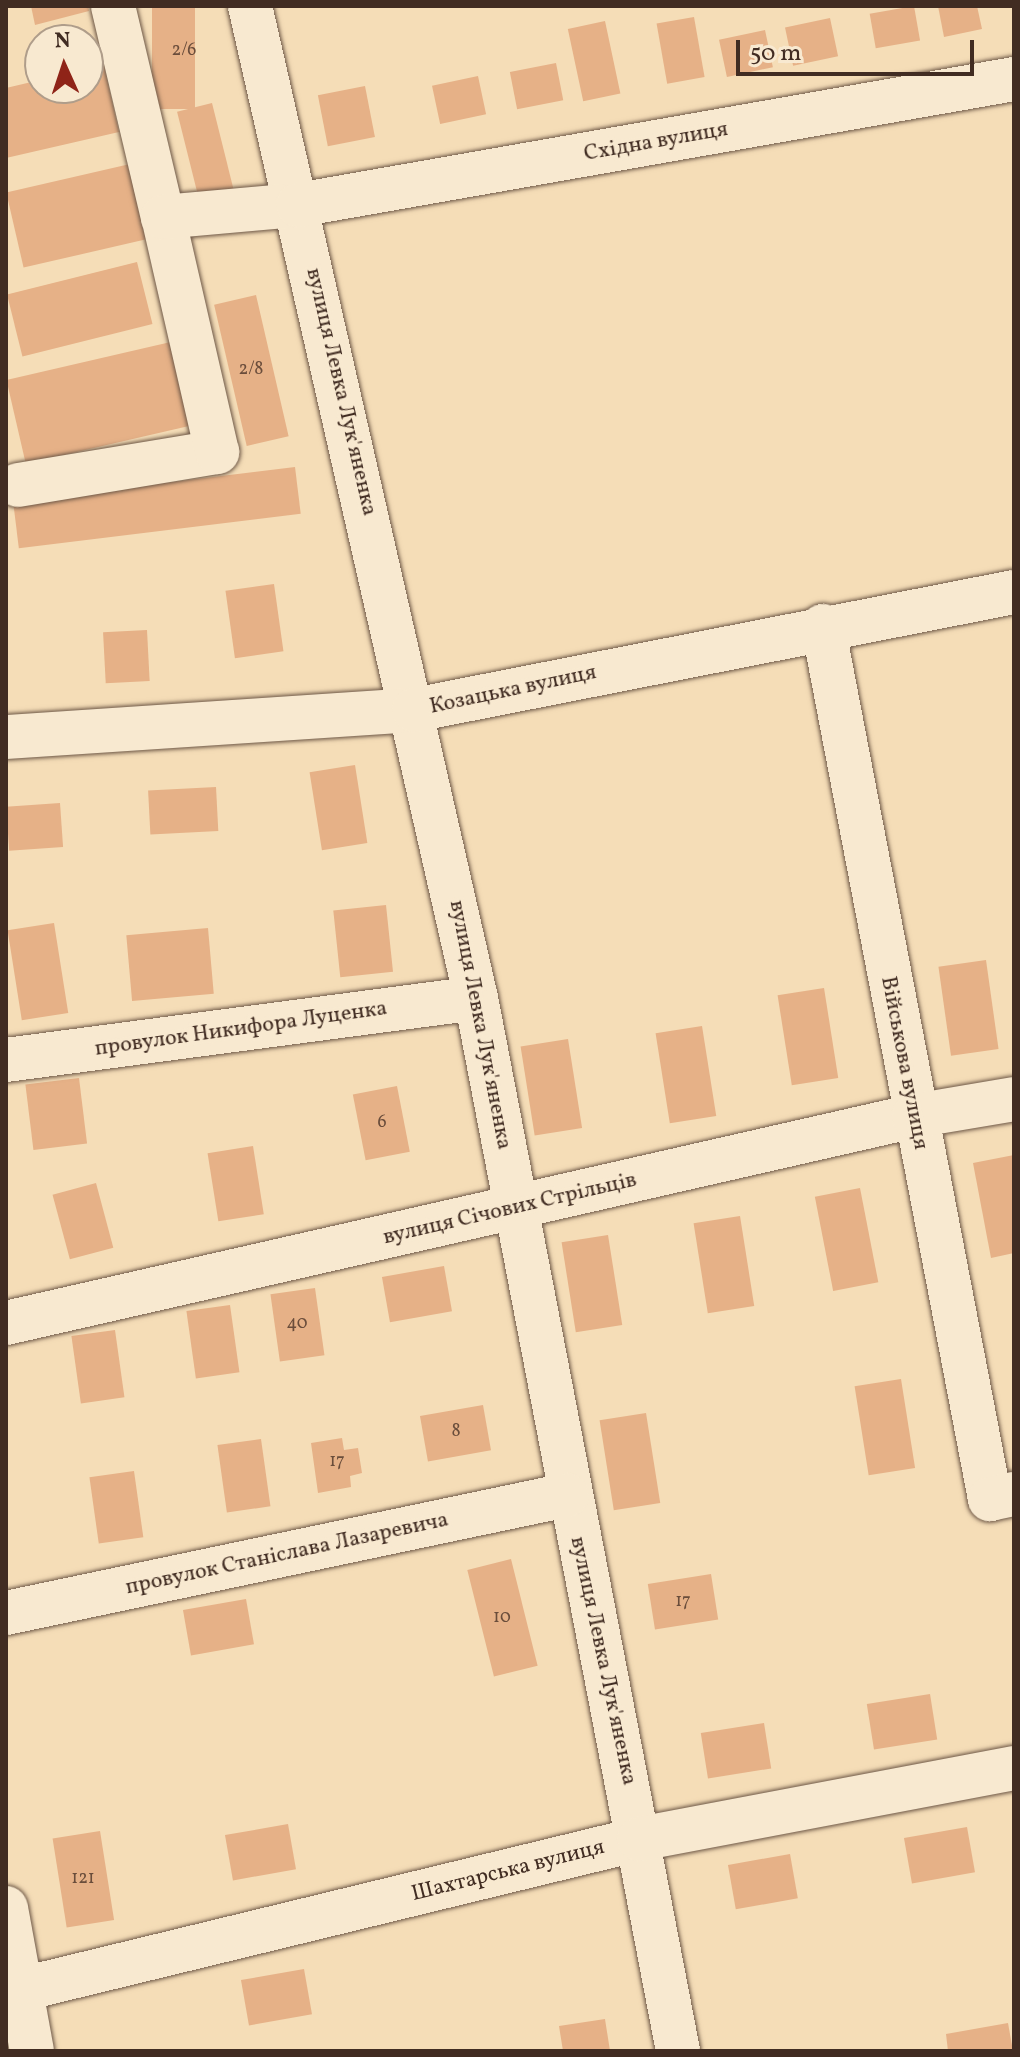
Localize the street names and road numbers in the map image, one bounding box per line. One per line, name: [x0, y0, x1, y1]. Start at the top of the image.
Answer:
street label: Східна вулиця: [582, 116, 730, 168]
street label: вулиця Левка Лук'яненка: [300, 266, 382, 518]
street label: Козацька вулиця: [427, 659, 599, 721]
street label: вулиця Левка Лук'яненка: [443, 898, 517, 1152]
street label: Військова вулиця: [874, 974, 934, 1152]
street label: провулок Никифора Луценка: [93, 995, 389, 1063]
street label: вулиця Січових Стрільців: [381, 1167, 639, 1251]
street label: провулок Станіслава Лазаревича: [123, 1507, 451, 1601]
street label: вулиця Левка Лук'яненка: [564, 1534, 642, 1788]
street label: Шахтарська вулиця: [409, 1834, 607, 1908]

